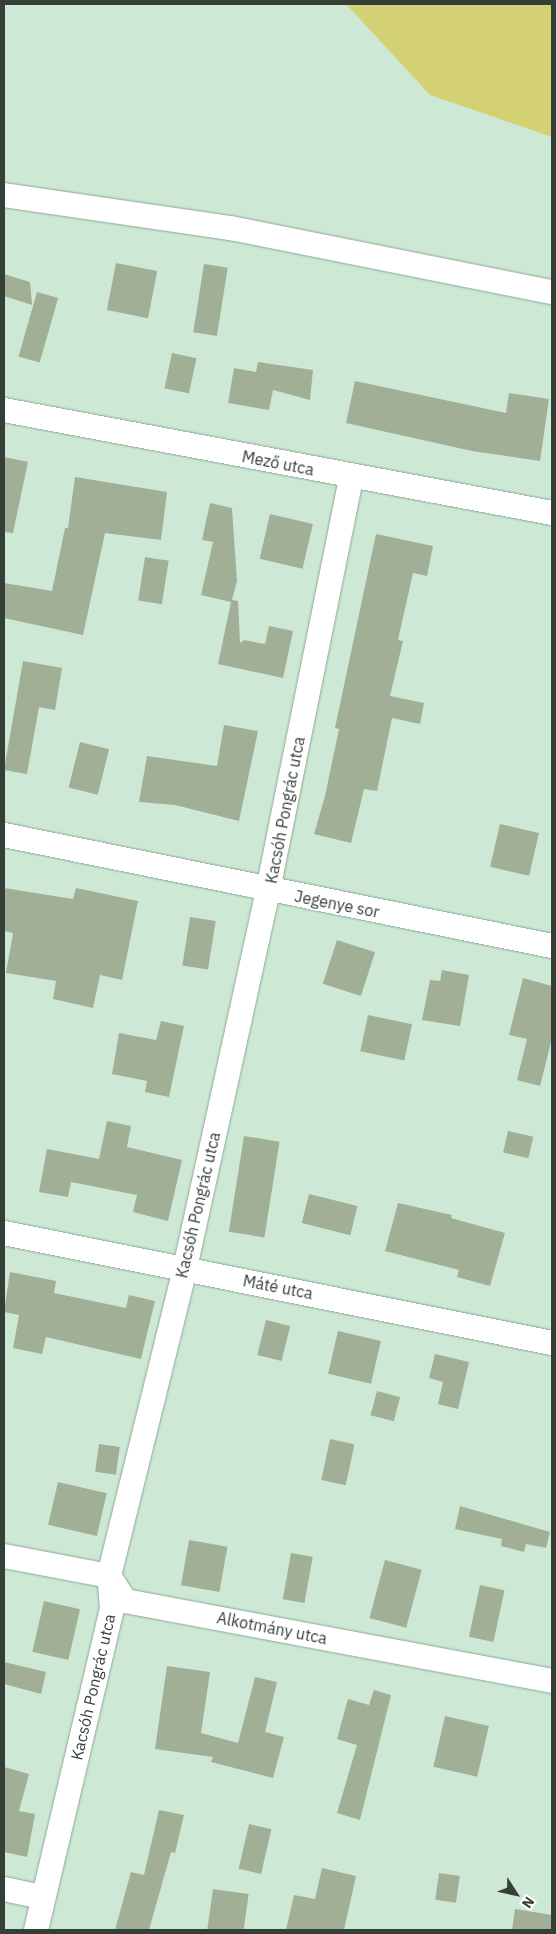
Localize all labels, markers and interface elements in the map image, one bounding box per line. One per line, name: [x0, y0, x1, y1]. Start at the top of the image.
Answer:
street label: Mező utca: [240, 447, 316, 479]
street label: Kacsóh Pongrác utca: [261, 735, 309, 885]
street label: Jegenye sor: [293, 886, 381, 922]
street label: Kacsóh Pongrác utca: [172, 1130, 224, 1280]
street label: Máté utca: [241, 1271, 315, 1303]
street label: Alkotmány utca: [215, 1608, 329, 1648]
street label: Kacsóh Pongrác utca: [67, 1612, 119, 1762]
north arrow: [491, 1869, 541, 1919]
text: N: [518, 1893, 539, 1912]

